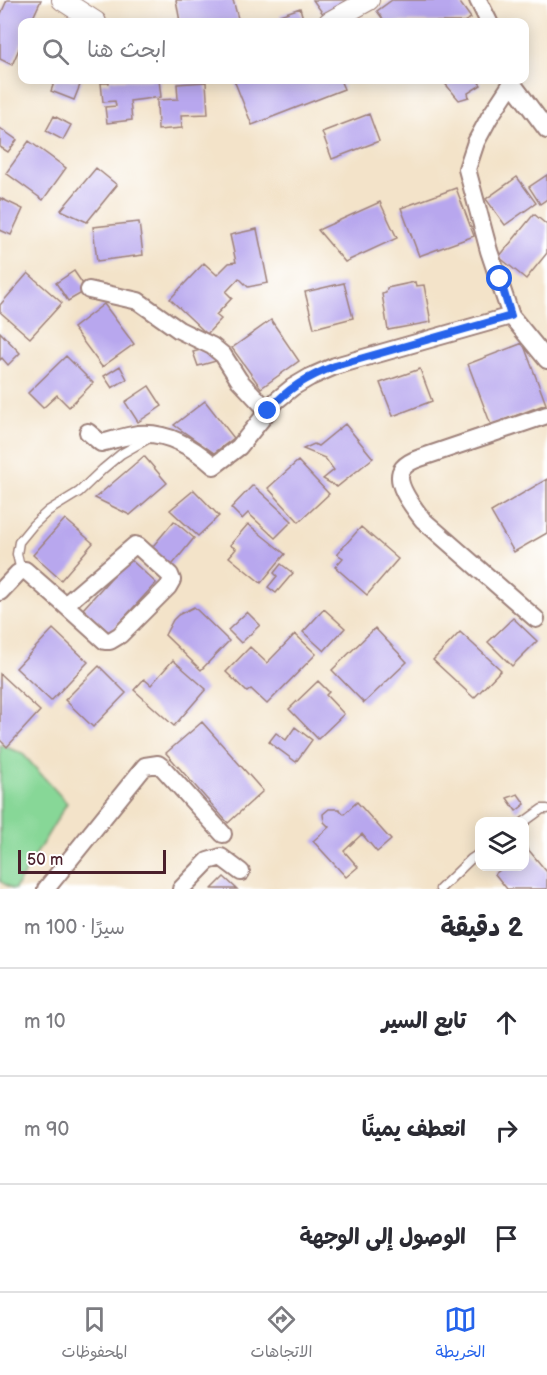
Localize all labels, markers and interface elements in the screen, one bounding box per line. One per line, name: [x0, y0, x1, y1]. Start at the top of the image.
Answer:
search box: [18, 18, 529, 84]
icon: search: [39, 35, 72, 68]
text: ابحث هنا: [87, 37, 167, 64]
route start: [486, 265, 512, 291]
route end: [254, 397, 280, 423]
map controls: [475, 817, 529, 871]
button: layers: [475, 817, 529, 871]
scale bar: [18, 847, 166, 874]
text: 50 m: [27, 851, 63, 870]
text: 2 دقيقة: [440, 913, 523, 944]
text: سيرًا · 100 m: [24, 916, 125, 940]
icon: ahead: [490, 1006, 523, 1039]
text: تابع السير: [382, 1008, 466, 1035]
text: 10 m: [24, 1010, 65, 1034]
icon: right: [490, 1114, 523, 1147]
text: انعطف يمينًا: [362, 1116, 466, 1143]
text: 90 m: [24, 1118, 69, 1142]
icon: arrive: [490, 1222, 523, 1255]
text: الوصول إلى الوجهة: [299, 1224, 466, 1251]
tab: المحفوظات: [62, 1303, 127, 1366]
tab: الاتجاهات: [251, 1303, 312, 1366]
tab: الخريطة: [436, 1303, 485, 1366]

